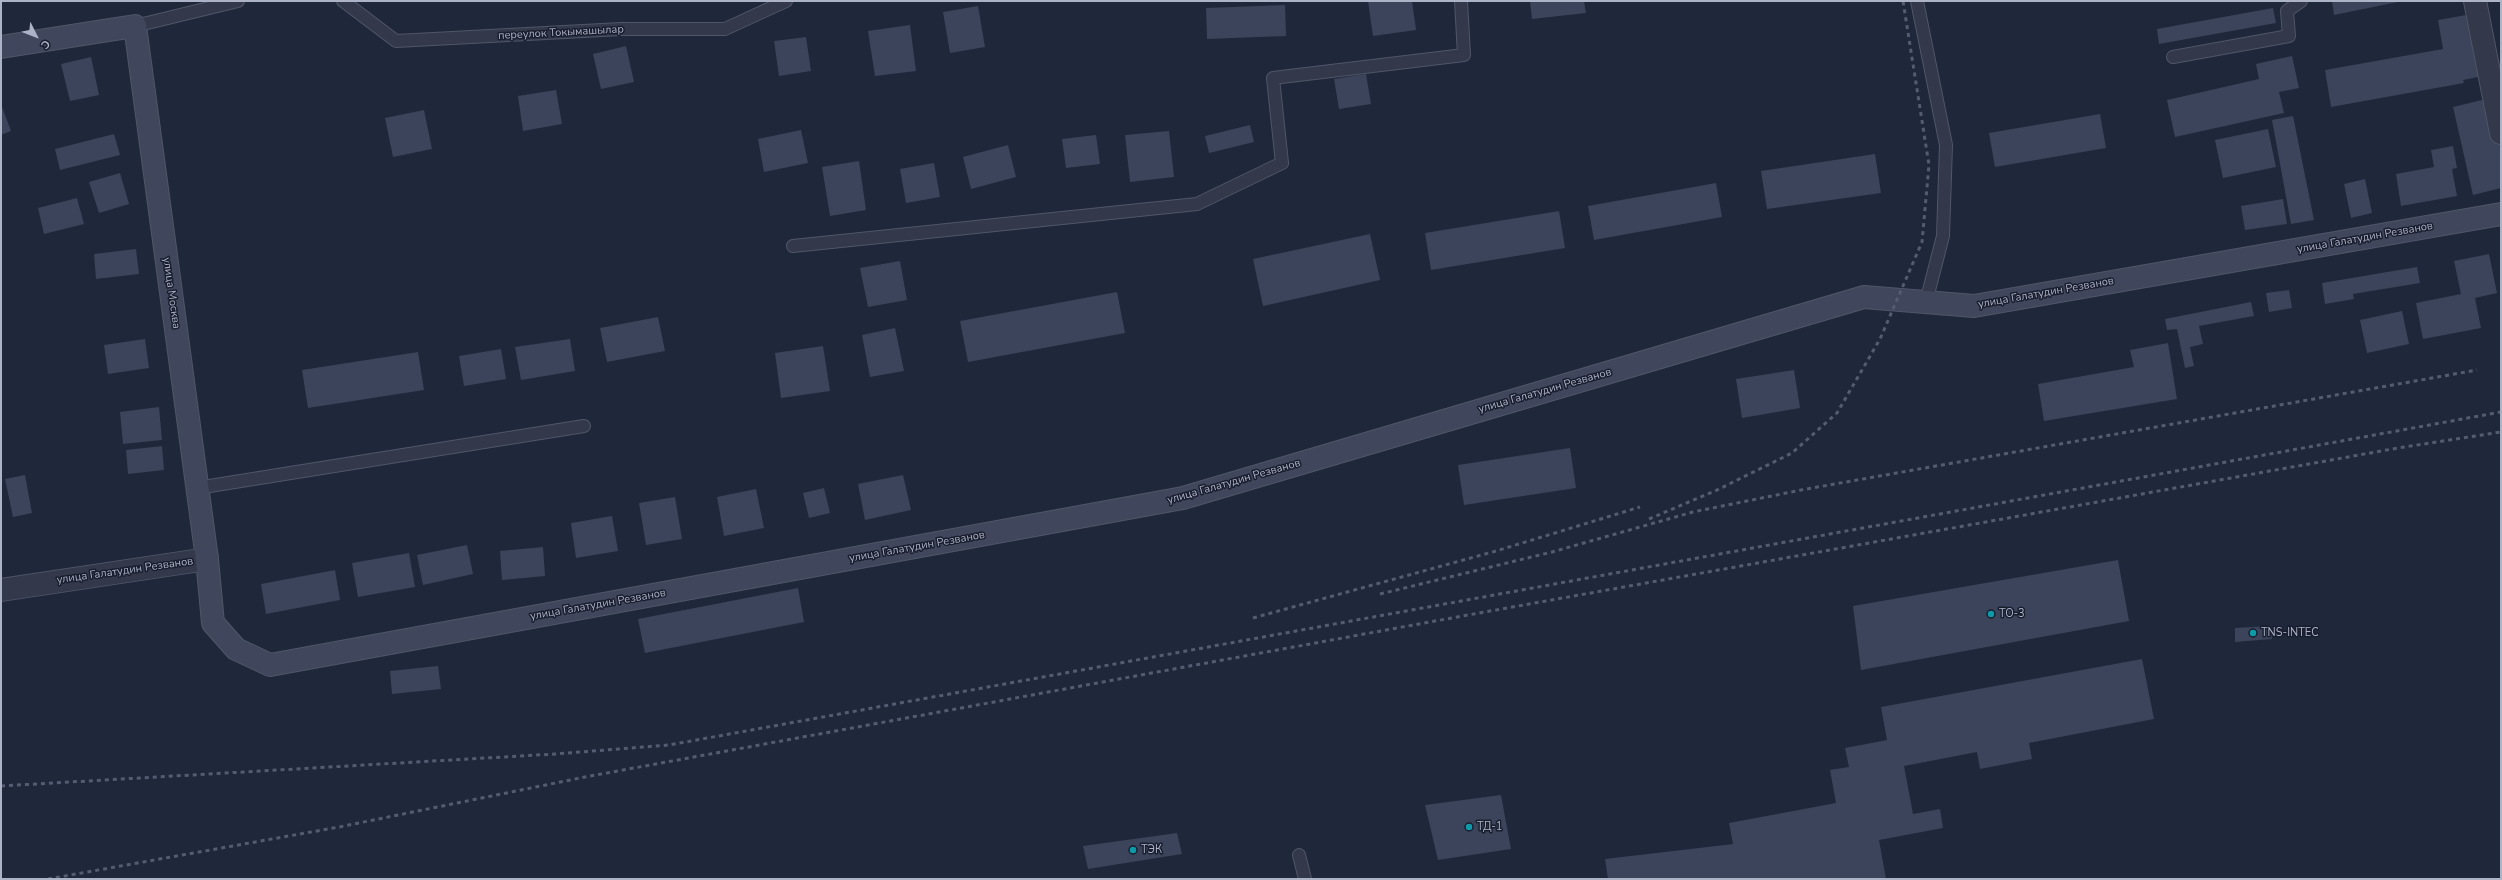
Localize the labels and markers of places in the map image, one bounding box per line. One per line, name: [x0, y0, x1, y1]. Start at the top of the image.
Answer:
place label: ТО-3: [1999, 607, 2025, 621]
marker: ТО-3: [1986, 609, 1996, 619]
place label: TNS-INTEC: [2261, 626, 2319, 640]
marker: TNS-INTEC: [2248, 628, 2258, 638]
place label: ТД-1: [1477, 820, 1502, 834]
marker: ТД-1: [1464, 822, 1474, 832]
place label: ТЭК: [1141, 843, 1162, 857]
marker: ТЭК: [1128, 845, 1138, 855]

